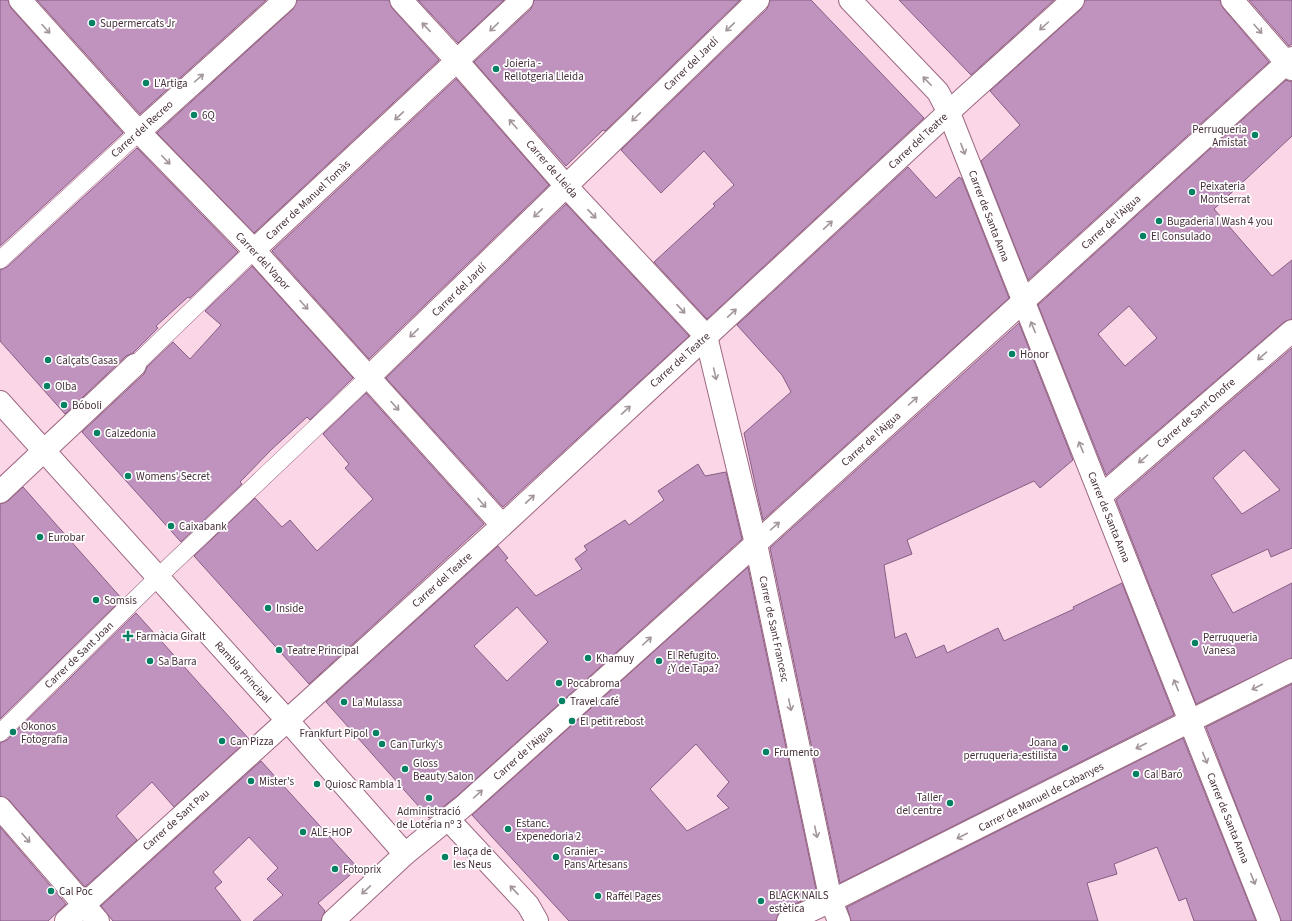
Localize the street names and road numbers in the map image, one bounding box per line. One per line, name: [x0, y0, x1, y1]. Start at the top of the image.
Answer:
street label: Carrer del Jardí: [660, 34, 722, 94]
street label: Carrer del Recreo: [108, 97, 176, 161]
street label: Carrer del Teatre: [885, 109, 951, 172]
street label: Carrer de Lleida: [523, 137, 581, 201]
street label: Carrer de Manuel Tomàs: [262, 156, 354, 243]
street label: Carrer de Santa Anna: [965, 168, 1013, 264]
street label: Carrer de l'Aigua: [1078, 191, 1144, 253]
street label: Carrer del Vapor: [232, 229, 294, 293]
street label: Carrer del Jardí: [428, 260, 490, 320]
street label: Carrer del Teatre: [647, 329, 714, 391]
street label: Carrer de Sant Onofre: [1154, 374, 1239, 451]
street label: Carrer de l'Aigua: [838, 408, 904, 470]
street label: Carrer de Santa Anna: [1084, 469, 1134, 565]
street label: Carrer del Teatre: [409, 549, 476, 611]
street label: Carrer de Sant Francesc: [755, 575, 793, 683]
street label: Carrer de Sant Joan: [41, 618, 117, 692]
street label: Rambla Principal: [211, 638, 275, 706]
street label: Carrer de l'Aigua: [490, 722, 556, 784]
street label: Carrer de Manuel de Cabanyes: [976, 759, 1107, 835]
street label: Carrer de Santa Anna: [1203, 770, 1253, 866]
street label: Carrer de Sant Pau: [139, 786, 213, 854]

